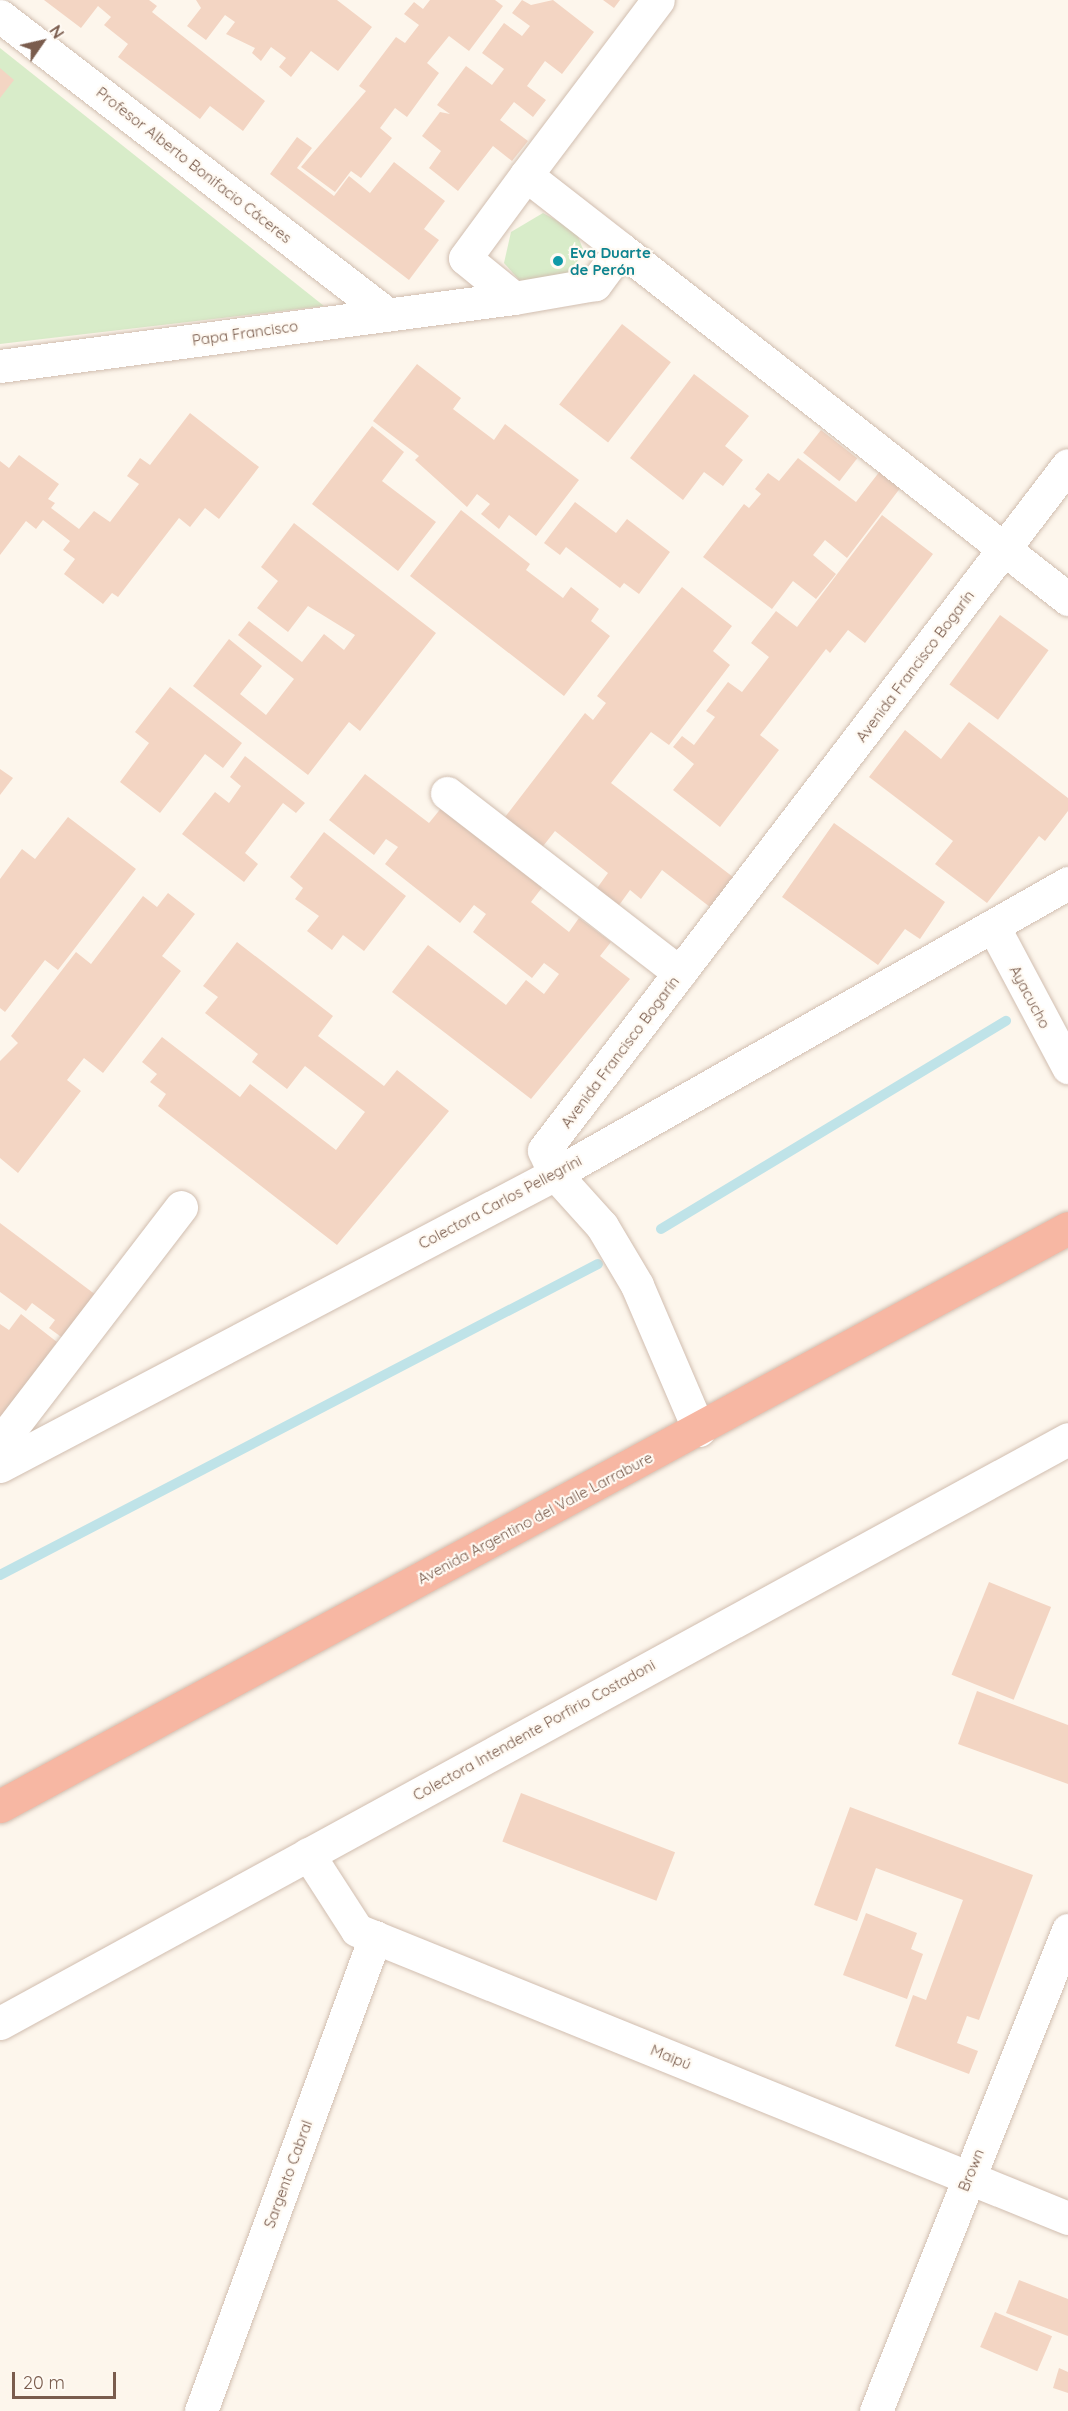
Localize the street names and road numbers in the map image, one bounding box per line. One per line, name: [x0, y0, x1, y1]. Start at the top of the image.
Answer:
street label: Profesor Alberto Bonifacio Cáceres: [93, 83, 295, 247]
street label: Papa Francisco: [191, 317, 299, 349]
street label: Avenida Francisco Bogarín: [852, 587, 978, 745]
street label: Ayacucho: [1006, 962, 1054, 1032]
street label: Avenida Francisco Bogarín: [557, 973, 683, 1131]
street label: Colectora Carlos Pellegrini: [415, 1151, 585, 1253]
street label: Avenida Argentino del Valle Larrabure: [414, 1448, 656, 1588]
street label: Colectora Intendente Porfirio Costadoni: [410, 1656, 658, 1804]
street label: Maipú: [648, 2041, 694, 2073]
street label: Sargento Cabral: [260, 2118, 316, 2230]
street label: Brown: [954, 2146, 988, 2194]

